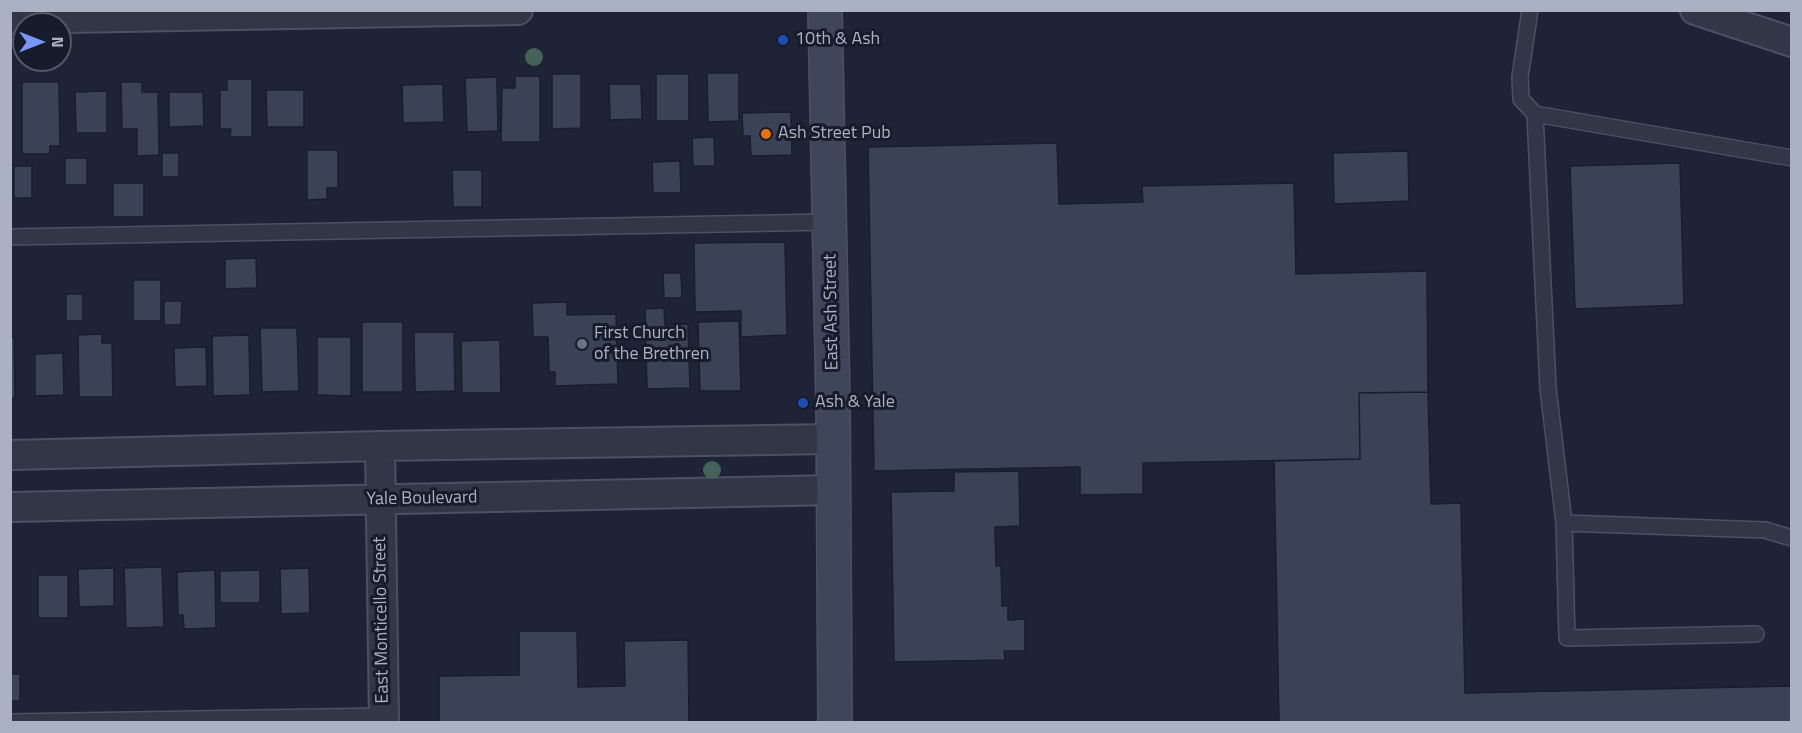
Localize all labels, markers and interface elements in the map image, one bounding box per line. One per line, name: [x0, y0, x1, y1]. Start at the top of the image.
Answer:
north arrow: [12, 12, 72, 72]
place label: 10th & Ash: [795, 29, 880, 51]
marker: 10th & Ash: [776, 33, 790, 47]
text: N: [46, 36, 70, 48]
place label: Ash Street Pub: [778, 123, 891, 145]
marker: Ash Street Pub: [759, 127, 773, 141]
street label: East Ash Street: [820, 253, 844, 371]
place label: First Church of the Brethren: [594, 323, 709, 366]
marker: First Church of the Brethren: [575, 337, 589, 351]
place label: Ash & Yale: [815, 392, 895, 414]
marker: Ash & Yale: [796, 396, 810, 410]
street label: Yale Boulevard: [366, 487, 478, 511]
street label: East Monticello Street: [370, 536, 394, 704]

